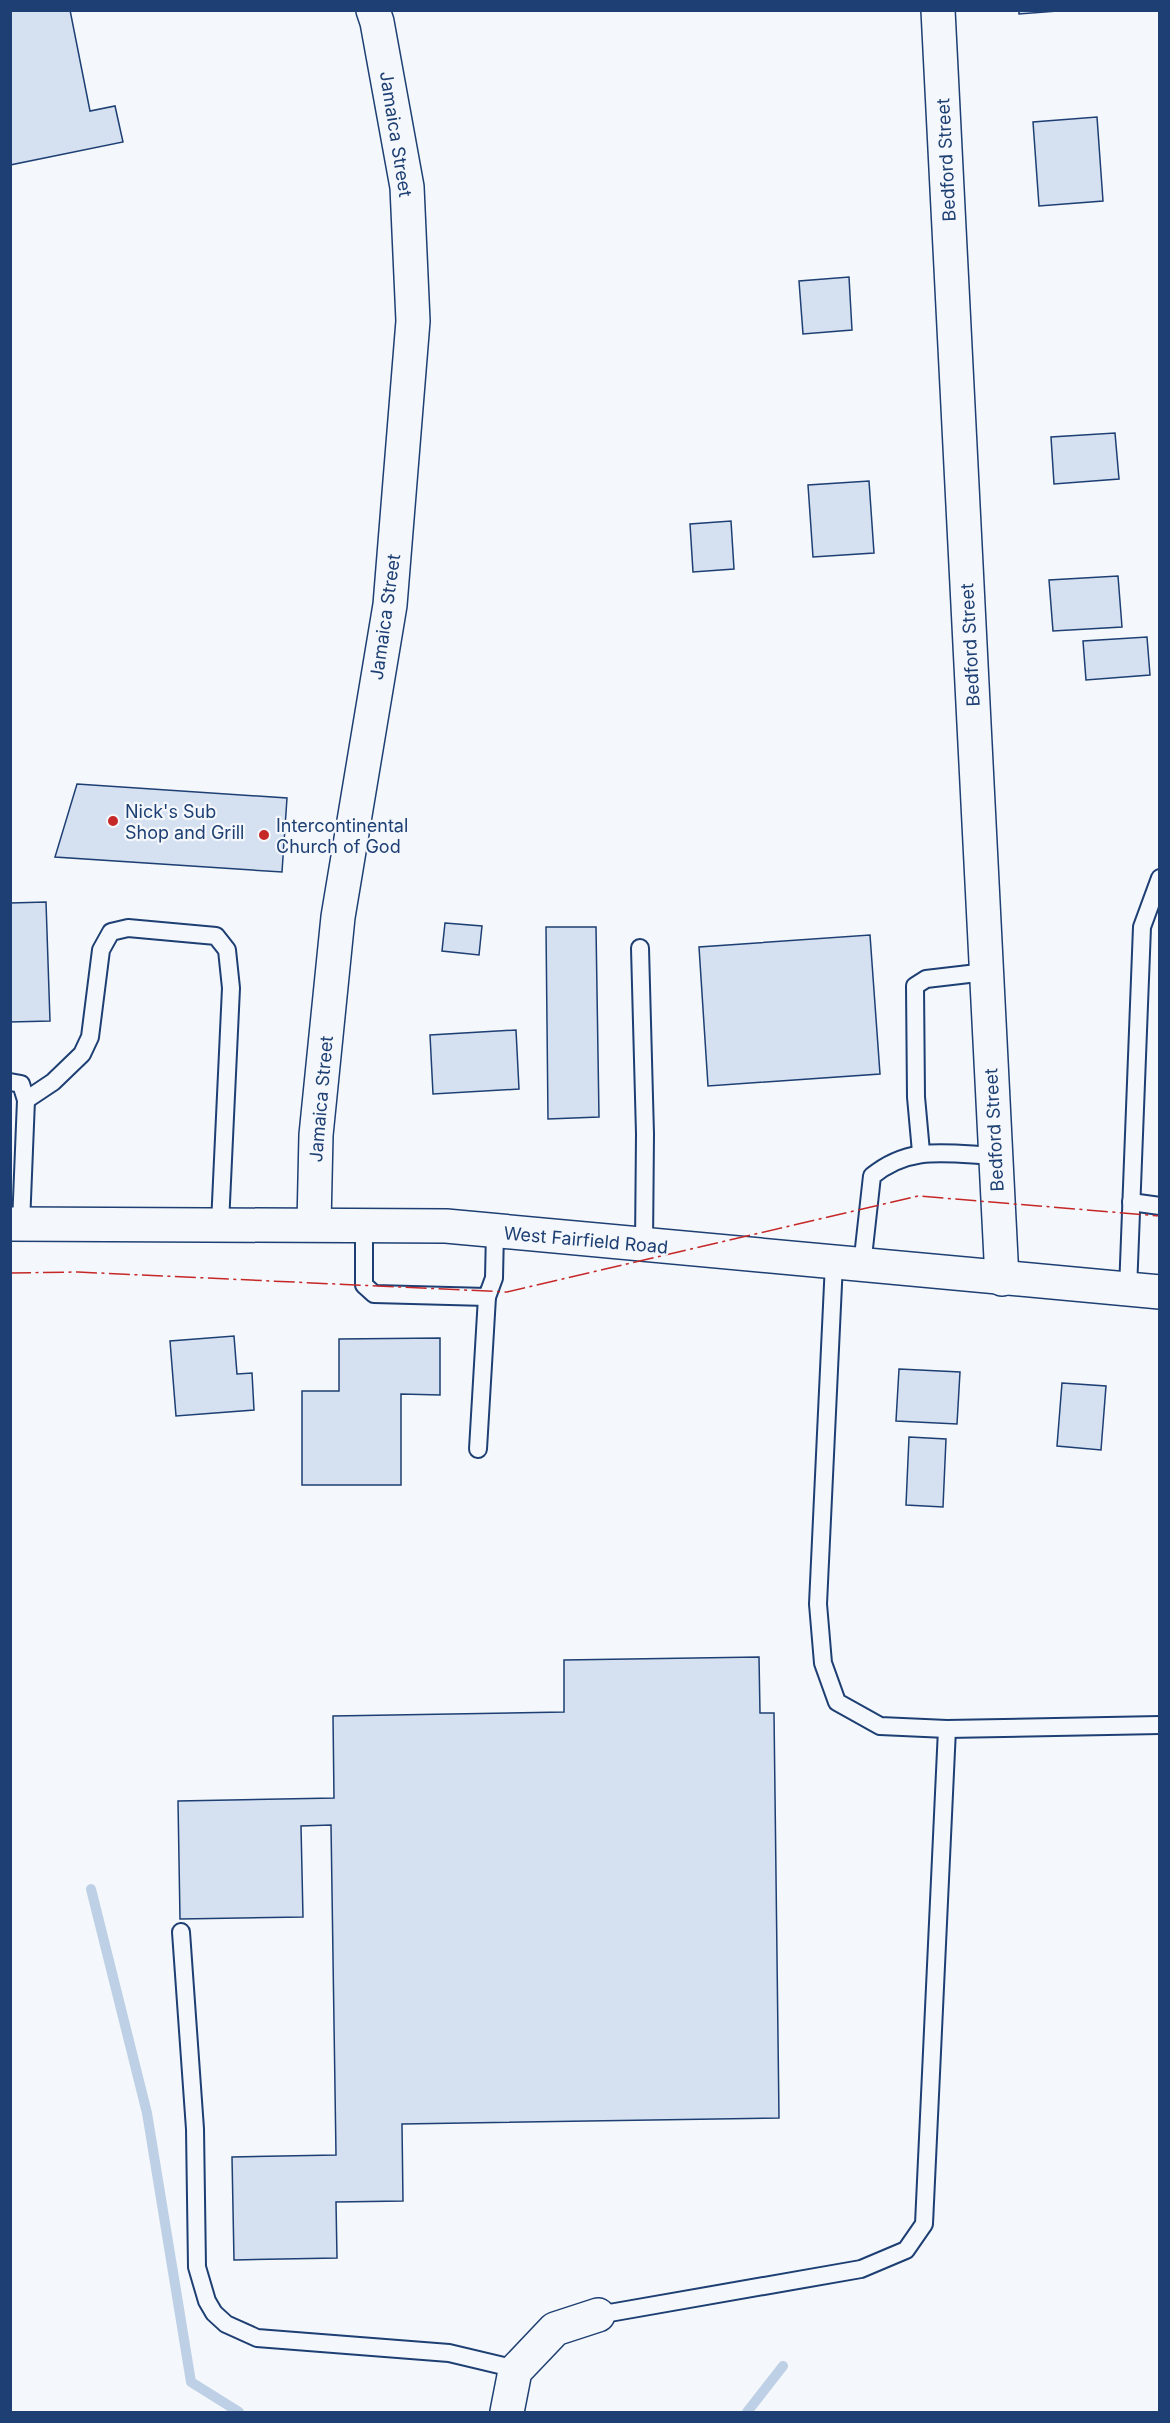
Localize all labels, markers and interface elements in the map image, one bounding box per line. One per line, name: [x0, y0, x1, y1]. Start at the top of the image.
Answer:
street label: Jamaica Street: [376, 70, 416, 198]
street label: Bedford Street: [932, 98, 960, 222]
street label: Jamaica Street: [366, 553, 404, 681]
street label: Bedford Street: [956, 583, 984, 707]
place label: Nick's Sub Shop and Grill: [125, 801, 244, 843]
marker: Nick's Sub Shop and Grill: [106, 814, 120, 828]
place label: Intercontinental Church of God: [276, 815, 408, 857]
marker: Intercontinental Church of God: [257, 828, 271, 842]
street label: Jamaica Street: [305, 1035, 337, 1163]
street label: Bedford Street: [980, 1068, 1008, 1192]
street label: West Fairfield Road: [503, 1222, 669, 1258]

